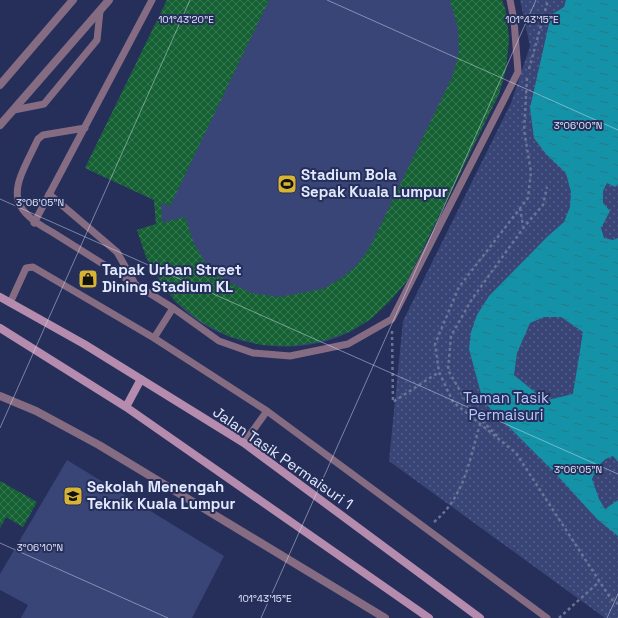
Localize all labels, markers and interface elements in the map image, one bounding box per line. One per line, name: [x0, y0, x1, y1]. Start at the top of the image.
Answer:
text: 101°43'20"E: [158, 13, 214, 26]
text: 101°43'15"E: [505, 13, 559, 26]
text: 3°06'00"N: [554, 119, 602, 132]
place label: Stadium Bola Sepak Kuala Lumpur: [301, 165, 448, 201]
sports icon: Stadium Bola Sepak Kuala Lumpur: [276, 173, 298, 195]
text: 3°06'05"N: [16, 196, 64, 209]
place label: Tapak Urban Street Dining Stadium KL: [102, 260, 242, 296]
shop icon: Tapak Urban Street Dining Stadium KL: [77, 268, 99, 290]
park label: Taman Tasik Permaisuri: [463, 388, 549, 424]
street label: Jalan Tasik Permaisuri 1: [210, 402, 357, 513]
text: 3°06'05"N: [554, 463, 602, 476]
place label: Sekolah Menengah Teknik Kuala Lumpur: [87, 477, 236, 513]
school or university icon: Sekolah Menengah Teknik Kuala Lumpur: [62, 485, 84, 507]
text: 3°06'10"N: [17, 541, 63, 554]
text: 101°43'15"E: [238, 592, 292, 605]

